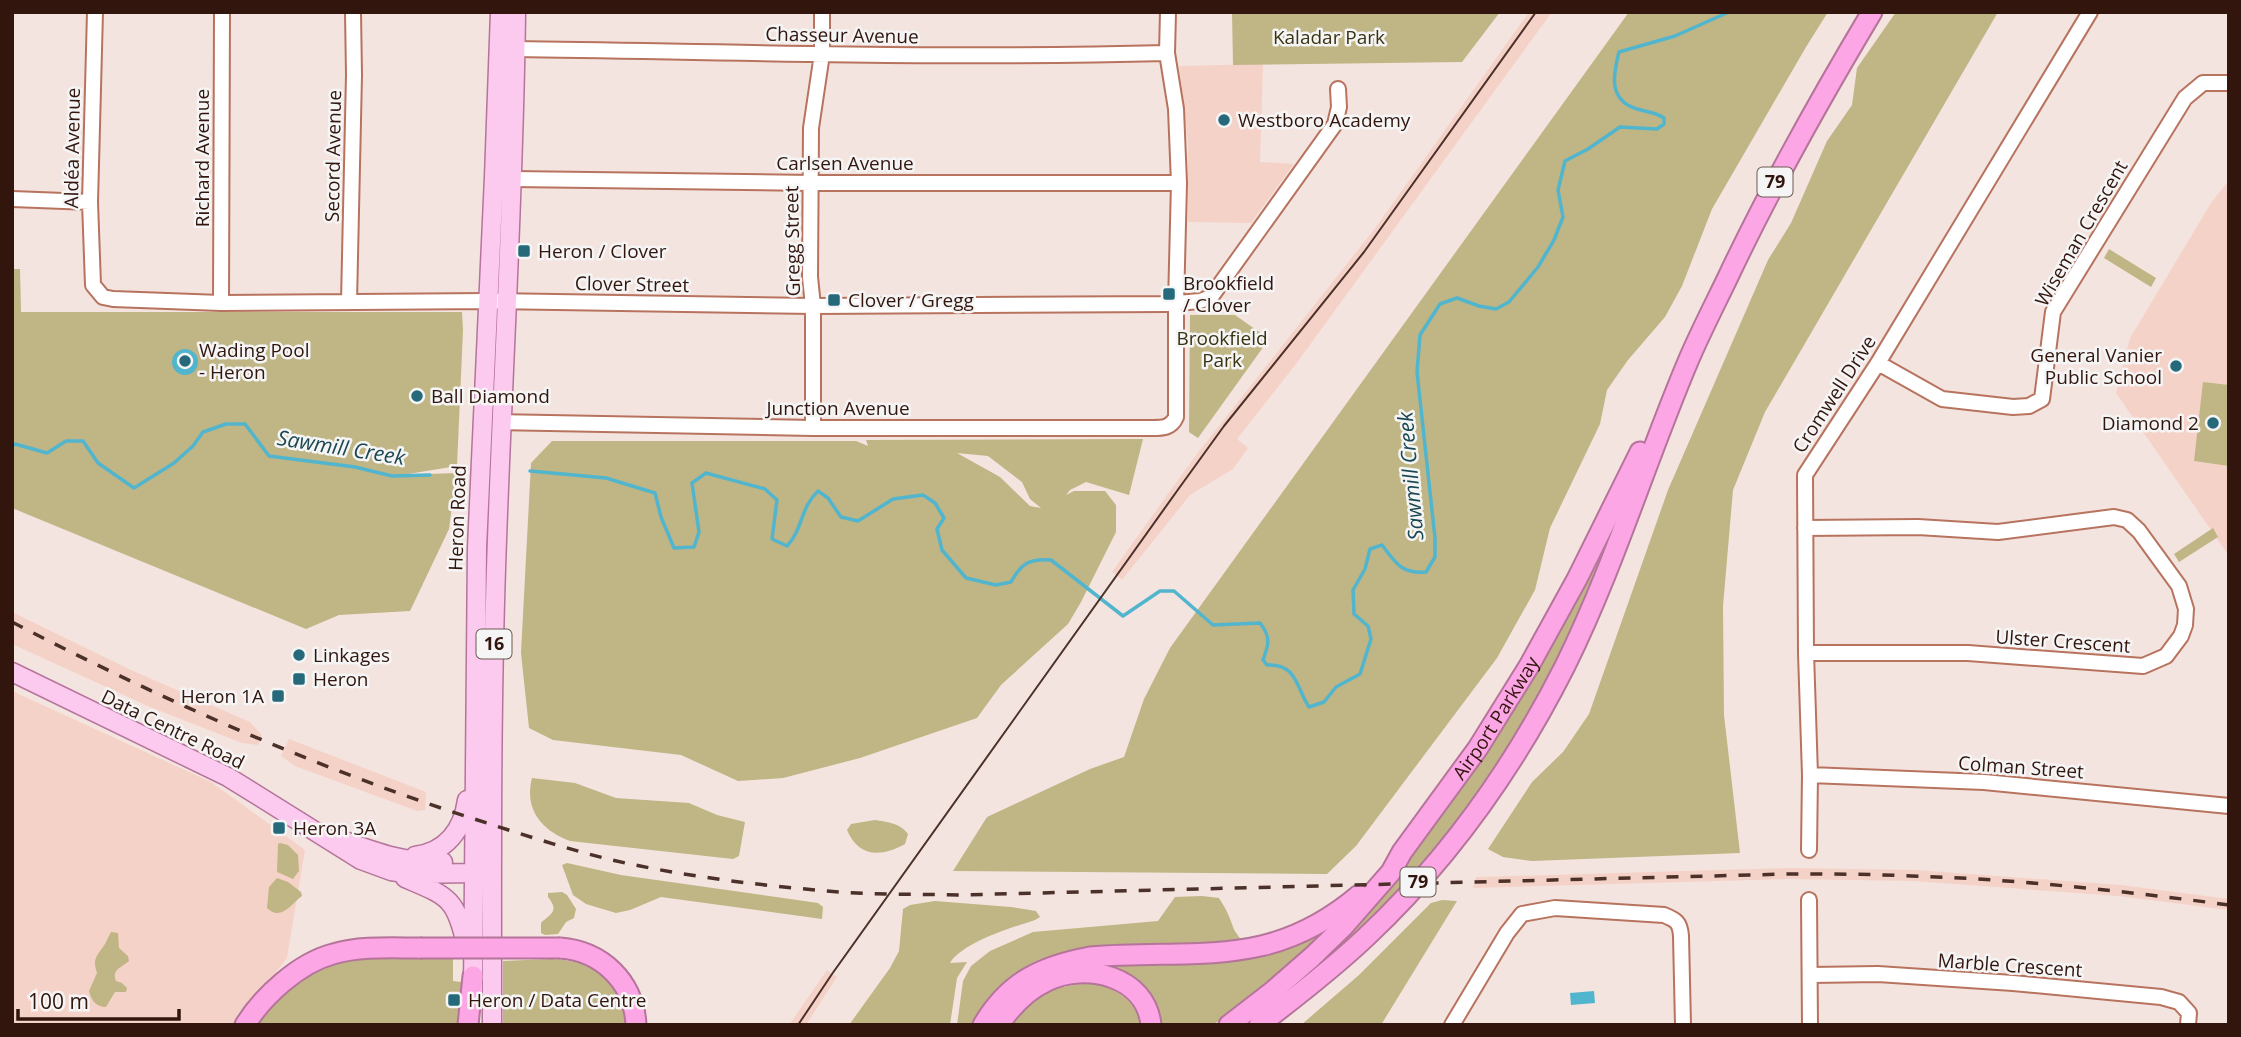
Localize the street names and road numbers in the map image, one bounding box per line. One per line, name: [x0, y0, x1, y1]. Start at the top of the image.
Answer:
street label: Chasseur Avenue: [765, 21, 919, 49]
street label: Aldéa Avenue: [58, 87, 86, 209]
street label: Richard Avenue: [189, 89, 215, 227]
street label: Secord Avenue: [319, 90, 347, 222]
street label: Carlsen Avenue: [776, 150, 914, 176]
street label: Wiseman Crescent: [2029, 155, 2133, 311]
road number: 79: [1758, 168, 1792, 196]
street label: Gregg Street: [778, 185, 806, 297]
street label: Clover Street: [575, 270, 690, 298]
street label: Cromwell Drive: [1786, 330, 1882, 458]
street label: Junction Avenue: [764, 395, 910, 421]
street label: Heron Road: [442, 465, 472, 571]
street label: Ulster Crescent: [1995, 623, 2132, 659]
road number: 16: [476, 630, 512, 658]
street label: Airport Parkway: [1446, 651, 1545, 785]
street label: Data Centre Road: [97, 683, 249, 775]
street label: Colman Street: [1957, 750, 2085, 784]
road number: 79: [1400, 868, 1436, 897]
street label: Marble Crescent: [1937, 947, 2083, 983]

